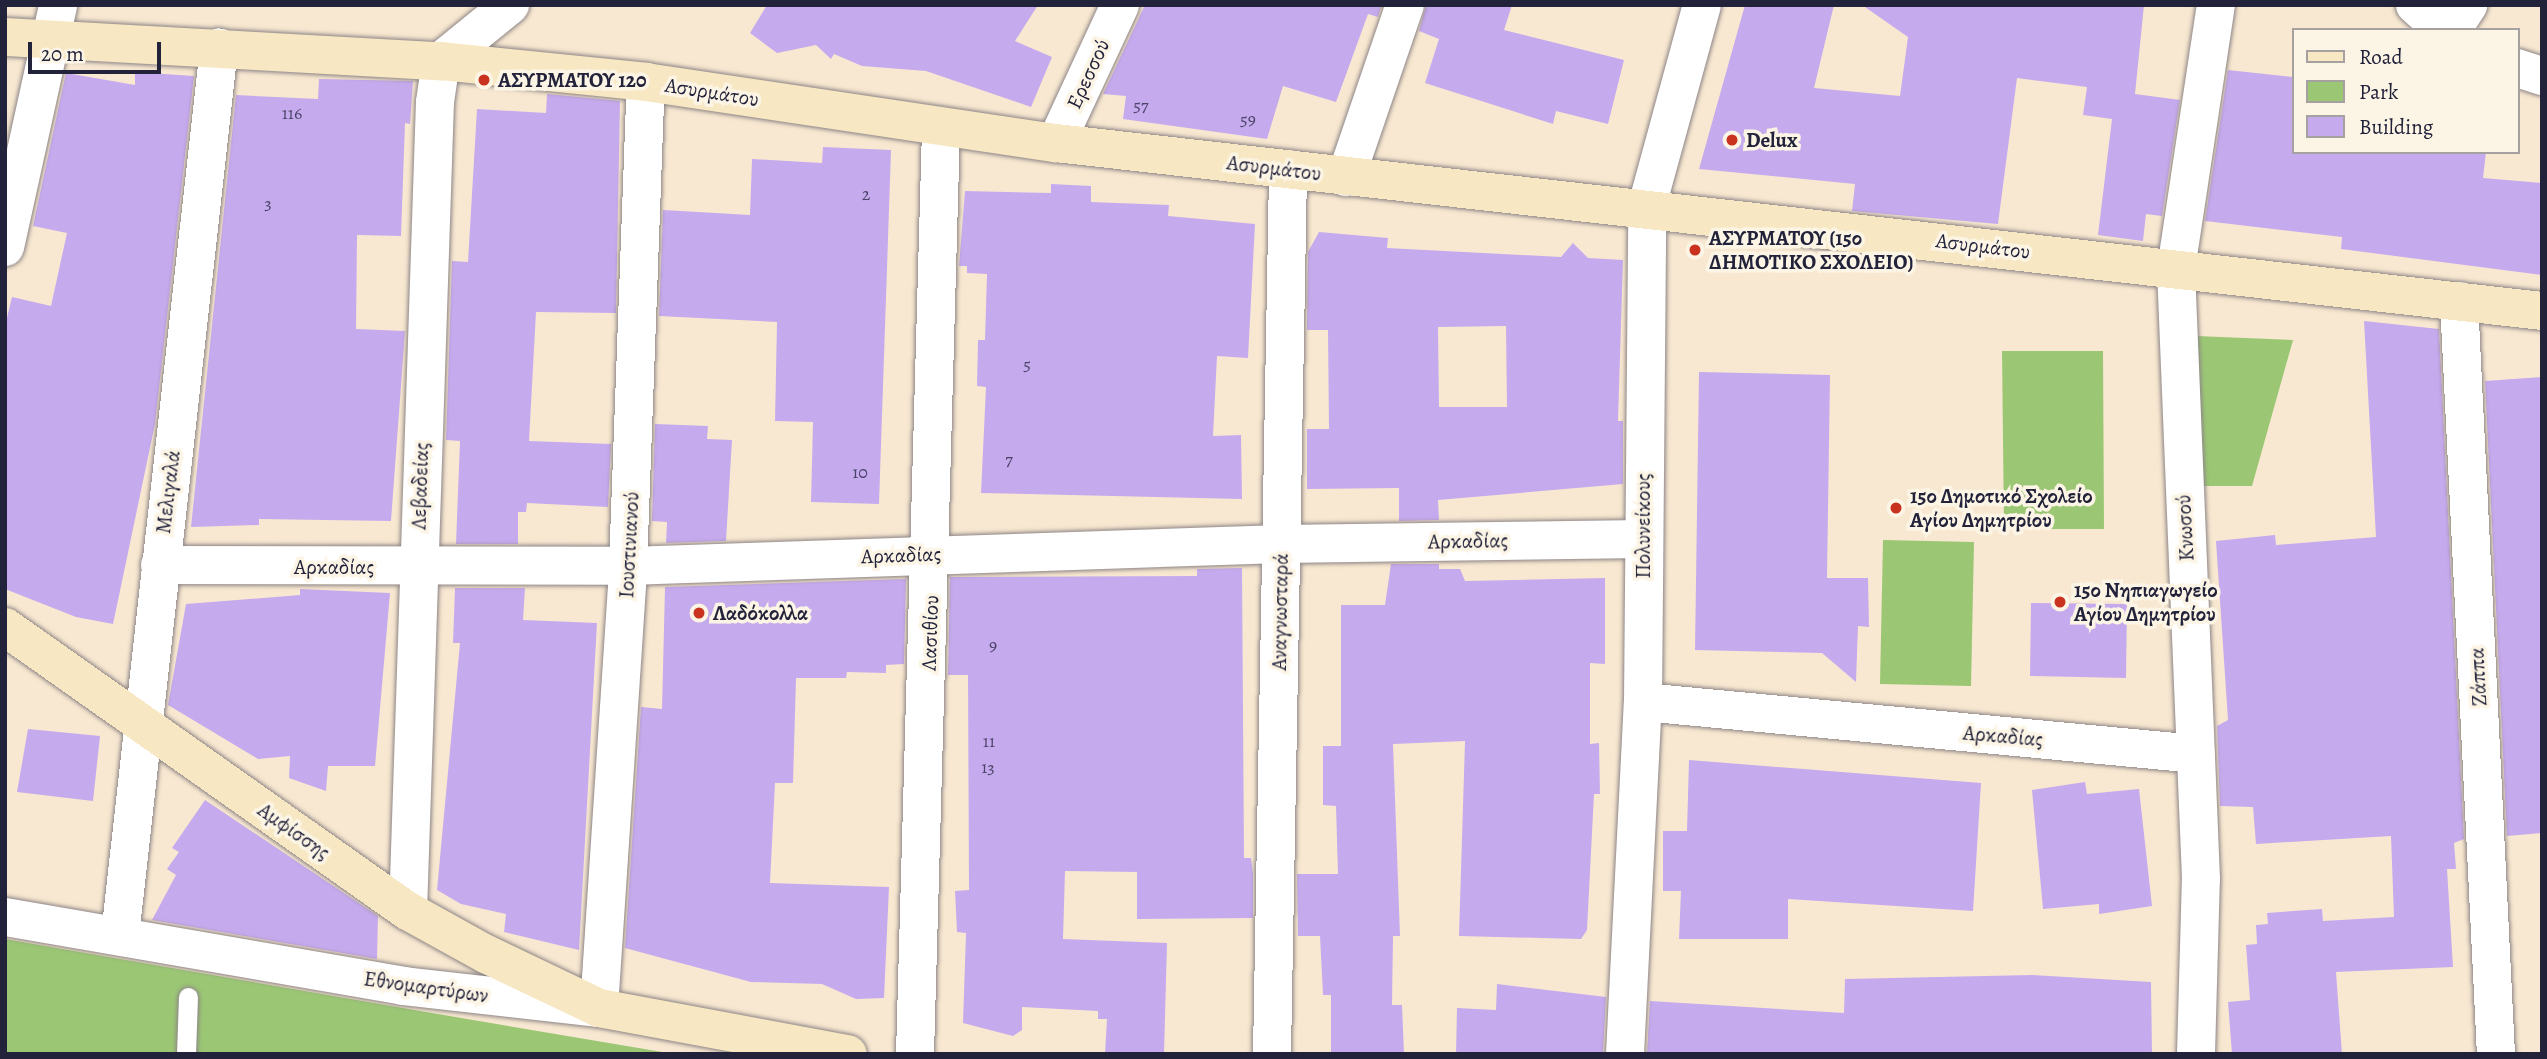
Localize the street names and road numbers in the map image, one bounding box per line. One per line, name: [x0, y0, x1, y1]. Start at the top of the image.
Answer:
street label: Ερεσσού: [1061, 35, 1115, 113]
street label: Ασυρμάτου: [663, 72, 761, 112]
street label: Ασυρμάτου: [1225, 150, 1323, 186]
street label: Ασυρμάτου: [1934, 228, 2032, 264]
street label: Λεβαδείας: [406, 442, 434, 530]
street label: Μελιγαλά: [150, 449, 186, 535]
street label: Πολυνείκους: [1630, 473, 1656, 579]
street label: Ιουστινιανού: [614, 491, 644, 599]
street label: Κνωσού: [2171, 494, 2199, 562]
street label: Αρκαδίας: [1428, 528, 1508, 554]
street label: Αρκαδίας: [861, 541, 941, 569]
street label: Αναγνωσταρά: [1266, 553, 1294, 671]
street label: Αρκαδίας: [294, 554, 374, 580]
street label: Λασιθίου: [916, 595, 944, 671]
street label: Ζάππα: [2464, 647, 2492, 707]
street label: Αρκαδίας: [1962, 720, 2044, 752]
street label: Αμφίσσης: [253, 797, 335, 865]
street label: Εθνομαρτύρων: [362, 966, 490, 1008]

